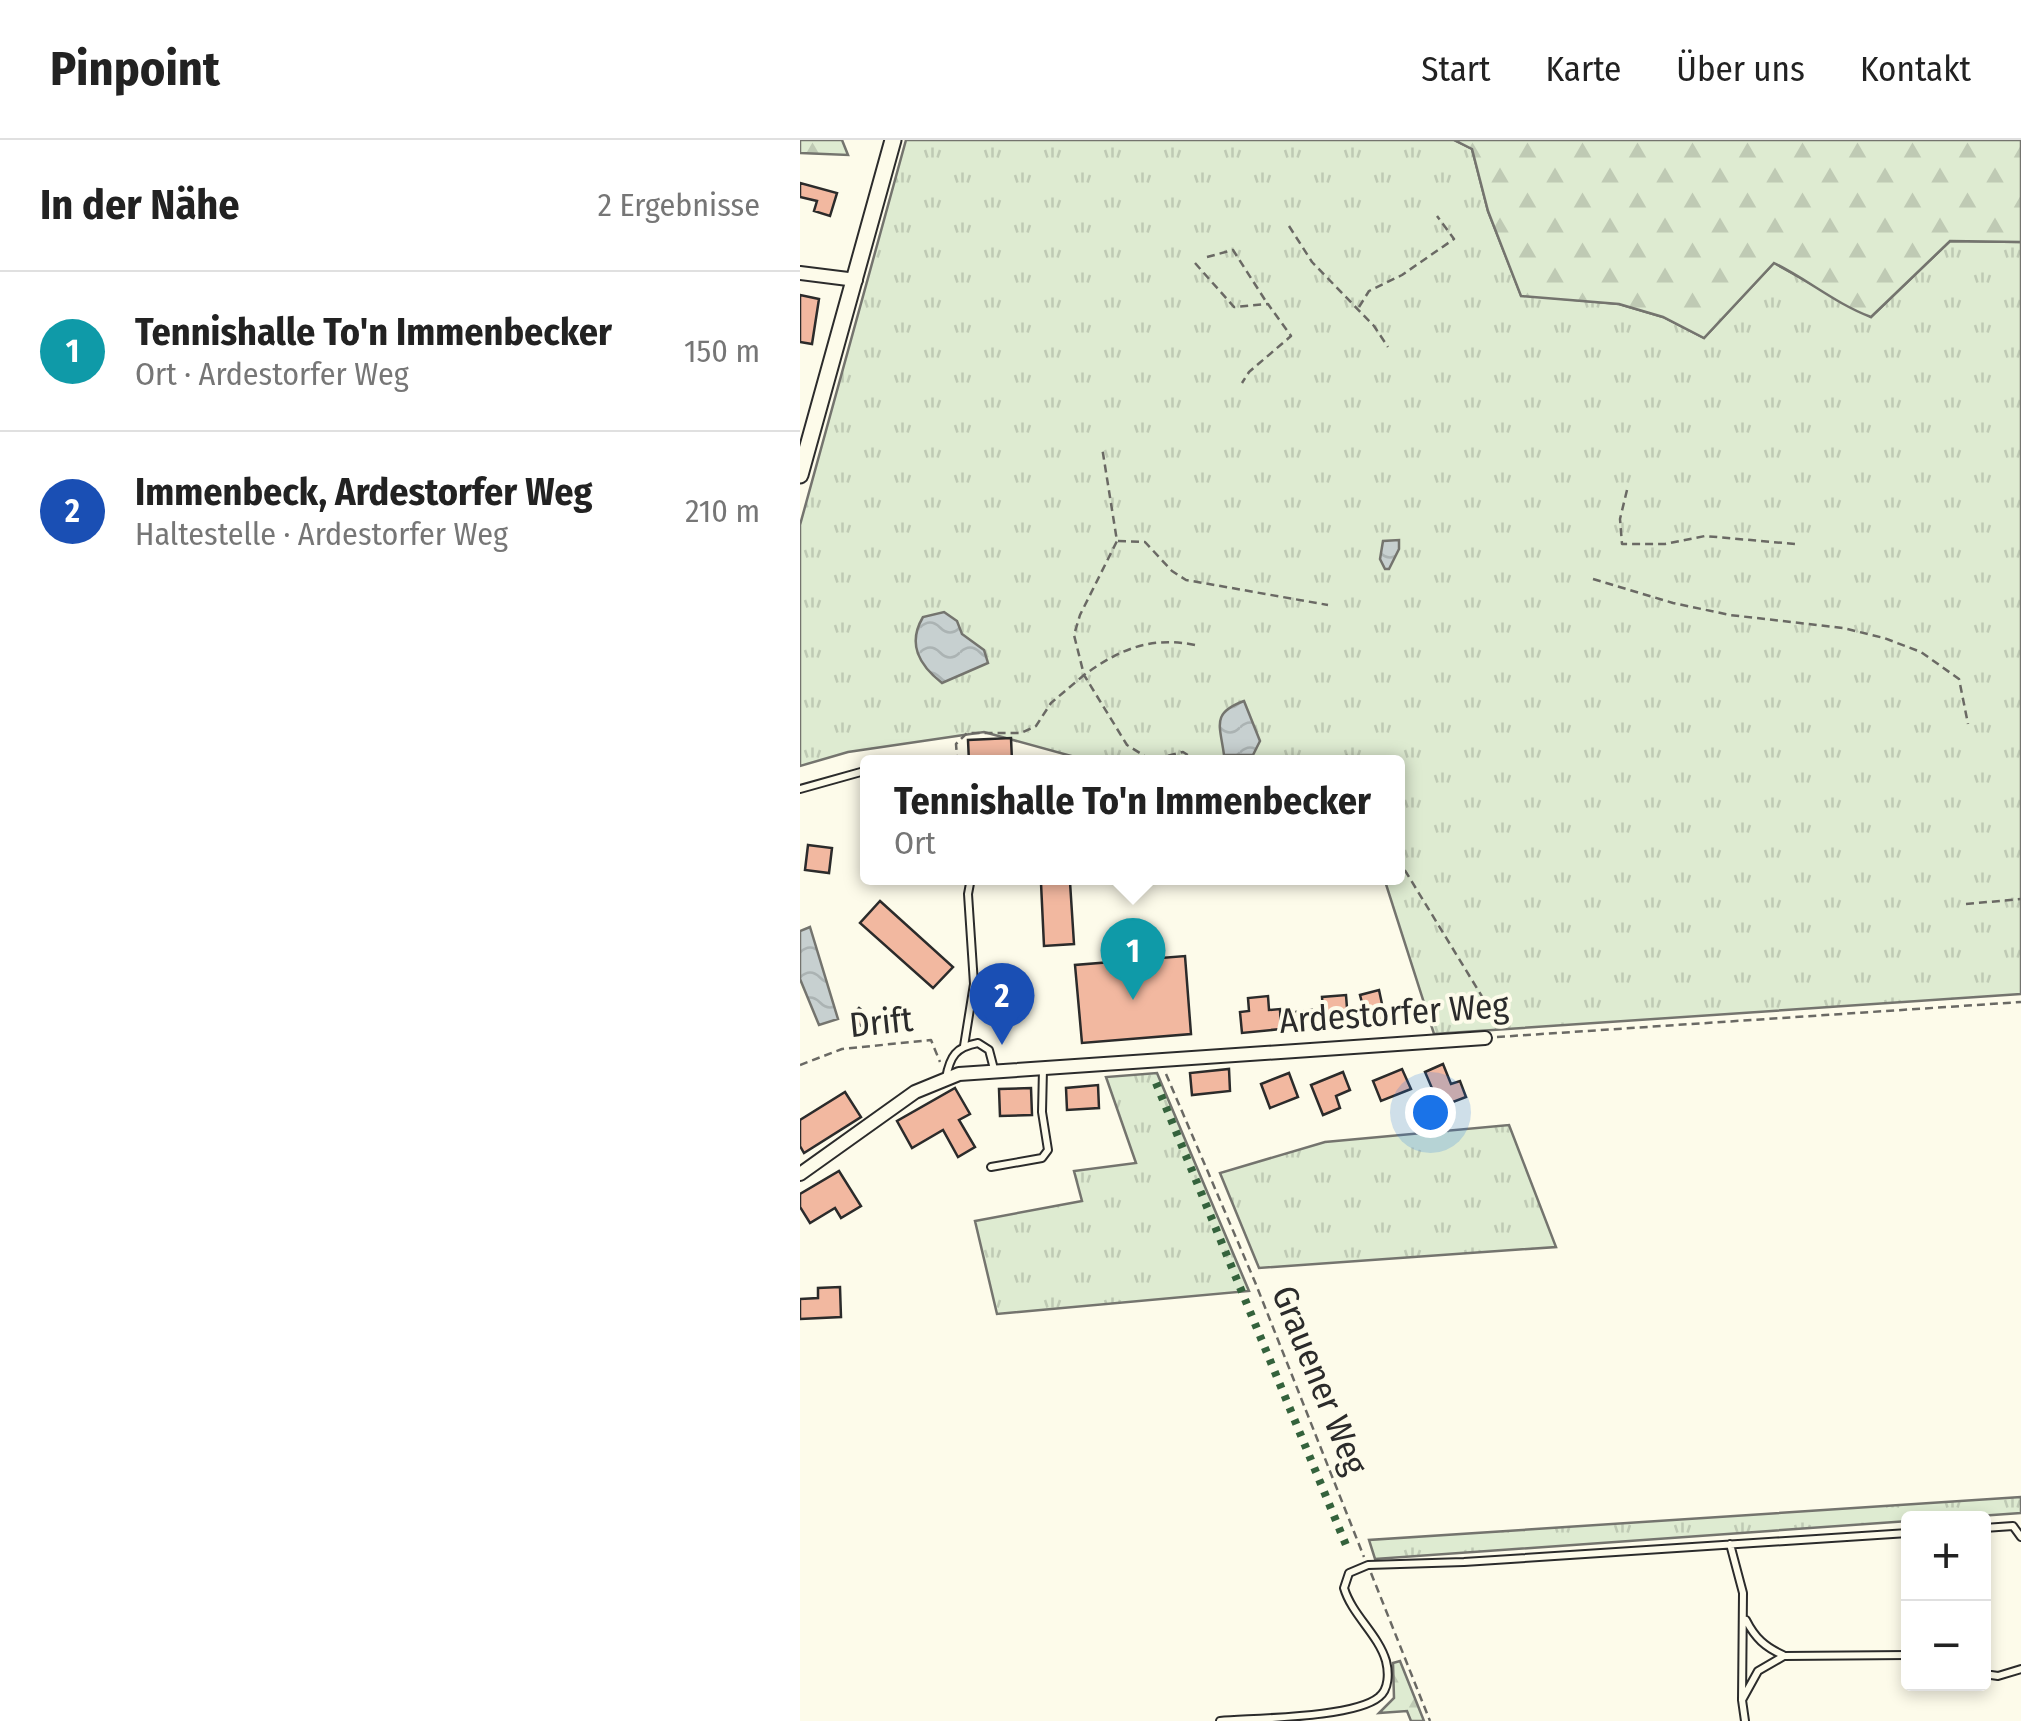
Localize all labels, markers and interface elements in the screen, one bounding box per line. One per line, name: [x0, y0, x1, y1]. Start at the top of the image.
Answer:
text: Pinpoint: [50, 40, 220, 98]
text: Start: [1421, 48, 1491, 90]
text: Karte: [1546, 48, 1621, 90]
text: Über uns: [1676, 48, 1805, 90]
text: Kontakt: [1860, 48, 1971, 90]
text: In der Nähe: [40, 180, 240, 230]
text: 2 Ergebnisse: [598, 186, 760, 224]
text: Tennishalle To'n Immenbecker: [135, 309, 612, 355]
text: 1: [66, 332, 79, 370]
text: 150 m: [684, 332, 760, 370]
text: Ort · Ardestorfer Weg: [135, 355, 409, 393]
text: Immenbeck, Ardestorfer Weg: [135, 469, 592, 515]
text: 2: [65, 492, 80, 530]
text: 210 m: [685, 492, 760, 530]
text: Haltestelle · Ardestorfer Weg: [135, 515, 508, 553]
popup: [860, 755, 1405, 885]
text: Tennishalle To'n Immenbecker: [894, 778, 1371, 824]
text: Ort: [894, 824, 936, 862]
pin: 1: [1100, 918, 1166, 1000]
pin: 2: [970, 962, 1034, 1045]
street label: Ardestorfer Weg: [1278, 984, 1511, 1042]
street label: Drift: [847, 998, 915, 1046]
your location: [1405, 1087, 1456, 1138]
street label: Grauener Weg: [1263, 1280, 1377, 1481]
map controls: [1901, 1511, 1991, 1691]
button: +: [1901, 1511, 1991, 1601]
button: −: [1901, 1601, 1991, 1691]

